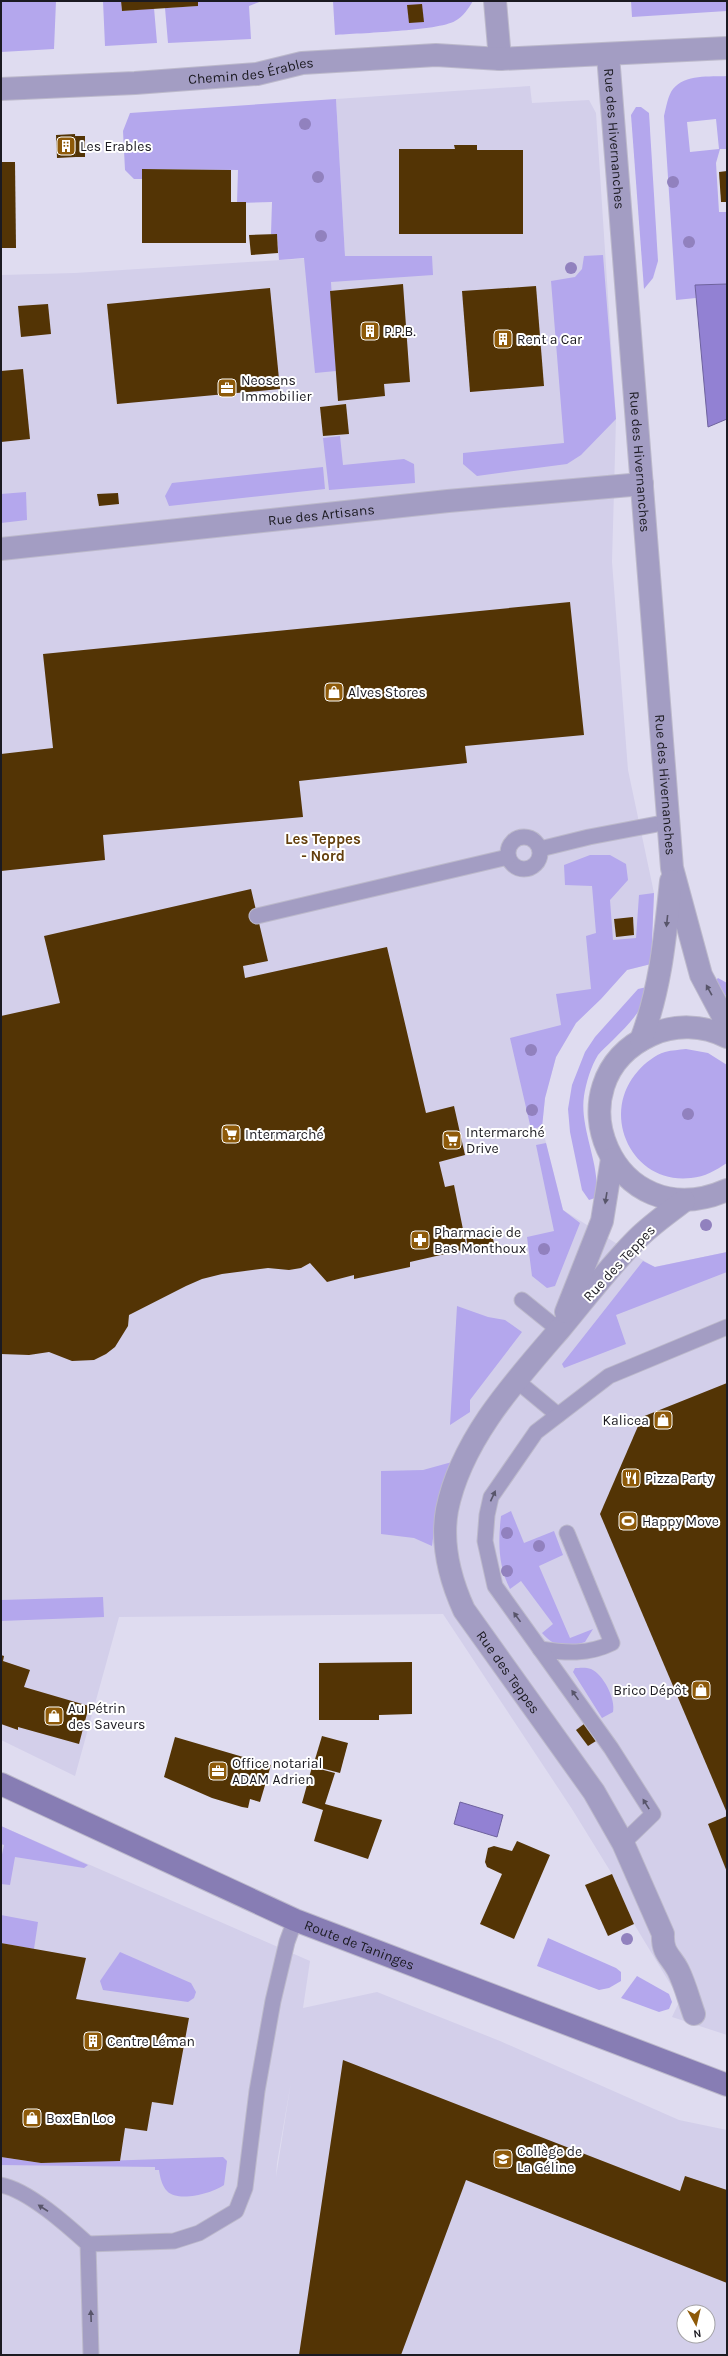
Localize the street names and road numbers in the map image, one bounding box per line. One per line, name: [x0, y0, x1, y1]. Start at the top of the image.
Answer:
street label: Chemin des Érables: [188, 54, 314, 88]
street label: Rue des Hivernanches: [600, 68, 628, 210]
street label: Rue des Hivernanches: [625, 391, 654, 533]
street label: Rue des Artisans: [267, 501, 375, 529]
street label: Rue des Hivernanches: [651, 714, 679, 856]
street label: Rue des Teppes: [580, 1222, 659, 1305]
street label: Rue des Teppes: [473, 1628, 543, 1717]
street label: Route de Taninges: [302, 1916, 417, 1974]

